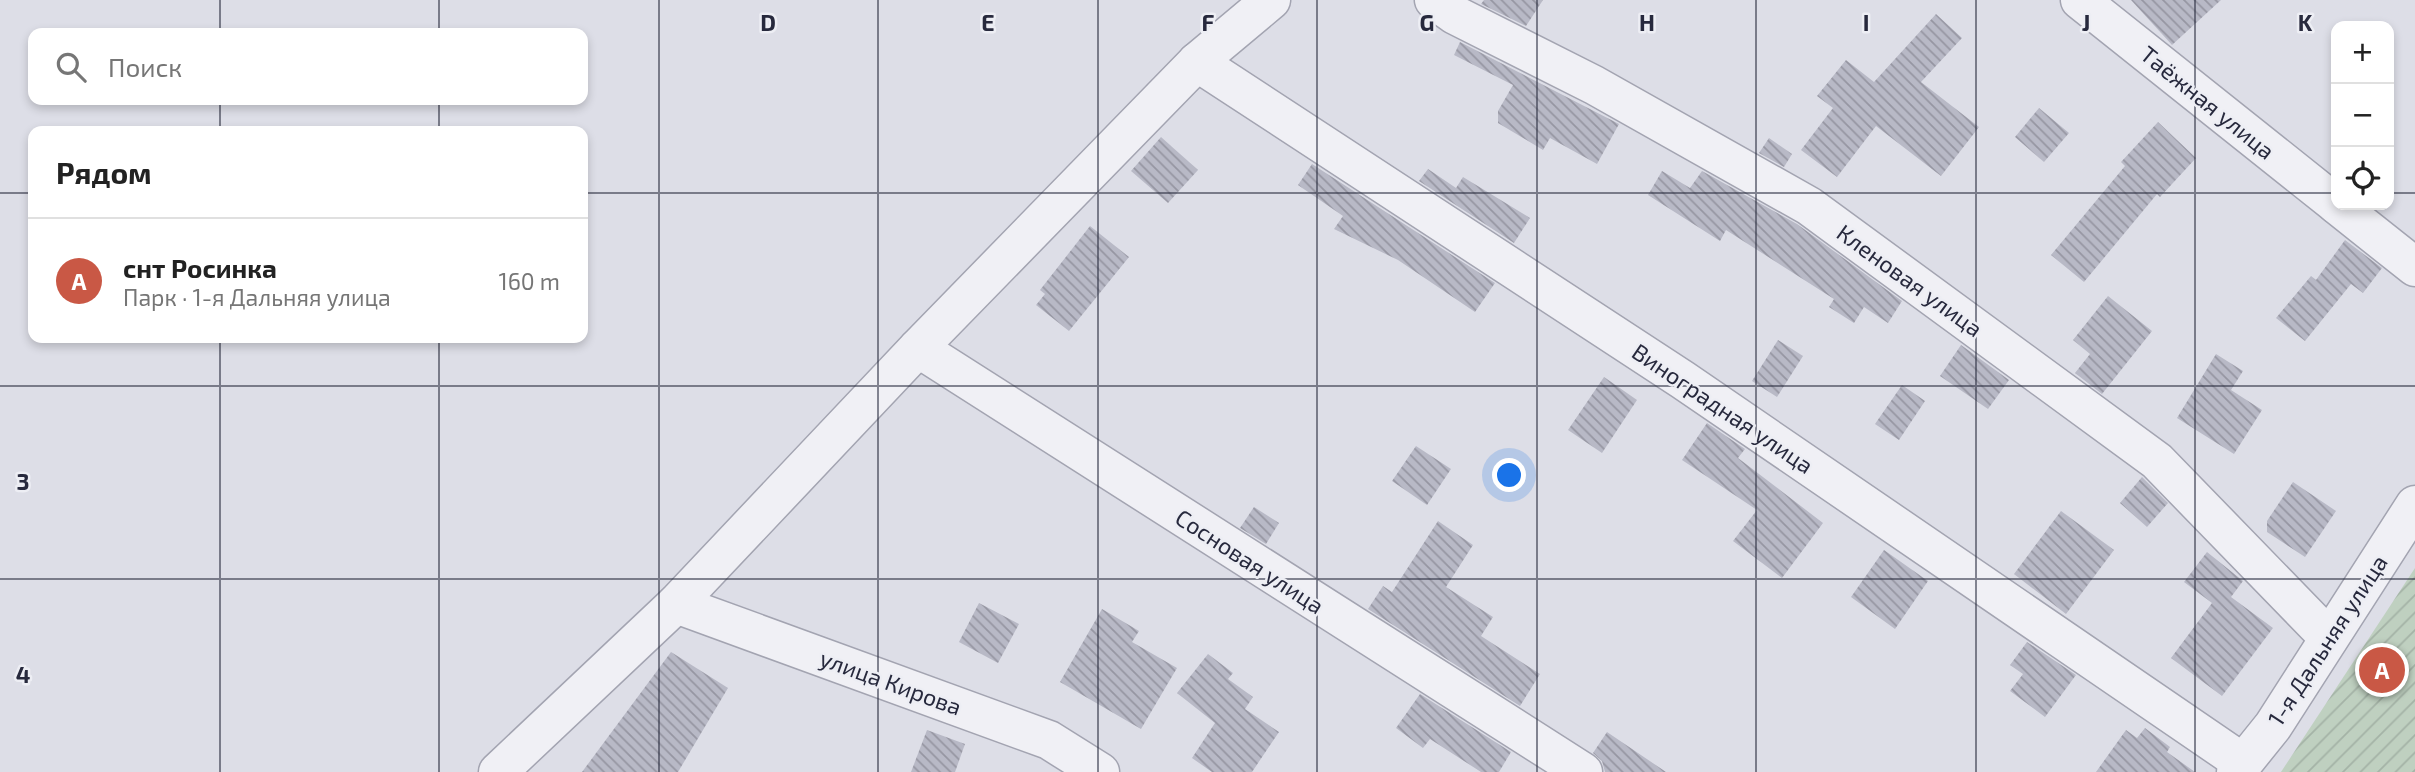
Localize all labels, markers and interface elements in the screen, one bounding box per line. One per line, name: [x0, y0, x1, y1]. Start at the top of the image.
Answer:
text: D: [760, 8, 776, 36]
text: E: [981, 8, 995, 36]
text: F: [1202, 8, 1215, 36]
text: G: [1420, 8, 1434, 36]
text: H: [1639, 8, 1655, 36]
text: I: [1863, 8, 1869, 36]
text: J: [2082, 8, 2090, 36]
text: K: [2298, 8, 2313, 36]
map controls: [2331, 21, 2394, 210]
button: +: [2331, 21, 2394, 84]
search box: [28, 28, 588, 105]
street label: Таёжная улица: [2135, 39, 2281, 165]
icon: search: [52, 48, 90, 86]
text: Поиск: [108, 51, 182, 82]
button: −: [2331, 84, 2394, 147]
button: locate: [2331, 147, 2394, 210]
text: Рядом: [56, 154, 152, 190]
street label: Кленовая улица: [1831, 218, 1988, 343]
text: снт Росинка: [123, 252, 277, 283]
text: A: [71, 267, 87, 295]
text: 160 m: [499, 267, 560, 295]
text: Парк · 1-я Дальняя улица: [123, 283, 391, 311]
street label: Виноградная улица: [1627, 337, 1819, 480]
your location: [1492, 458, 1526, 492]
text: 3: [16, 467, 30, 495]
street label: Сосновая улица: [1170, 503, 1329, 620]
street label: 1-я Дальняя улица: [2261, 549, 2394, 731]
street label: улица Кирова: [816, 643, 966, 722]
pin: A: [2359, 644, 2405, 696]
text: 4: [16, 660, 30, 688]

